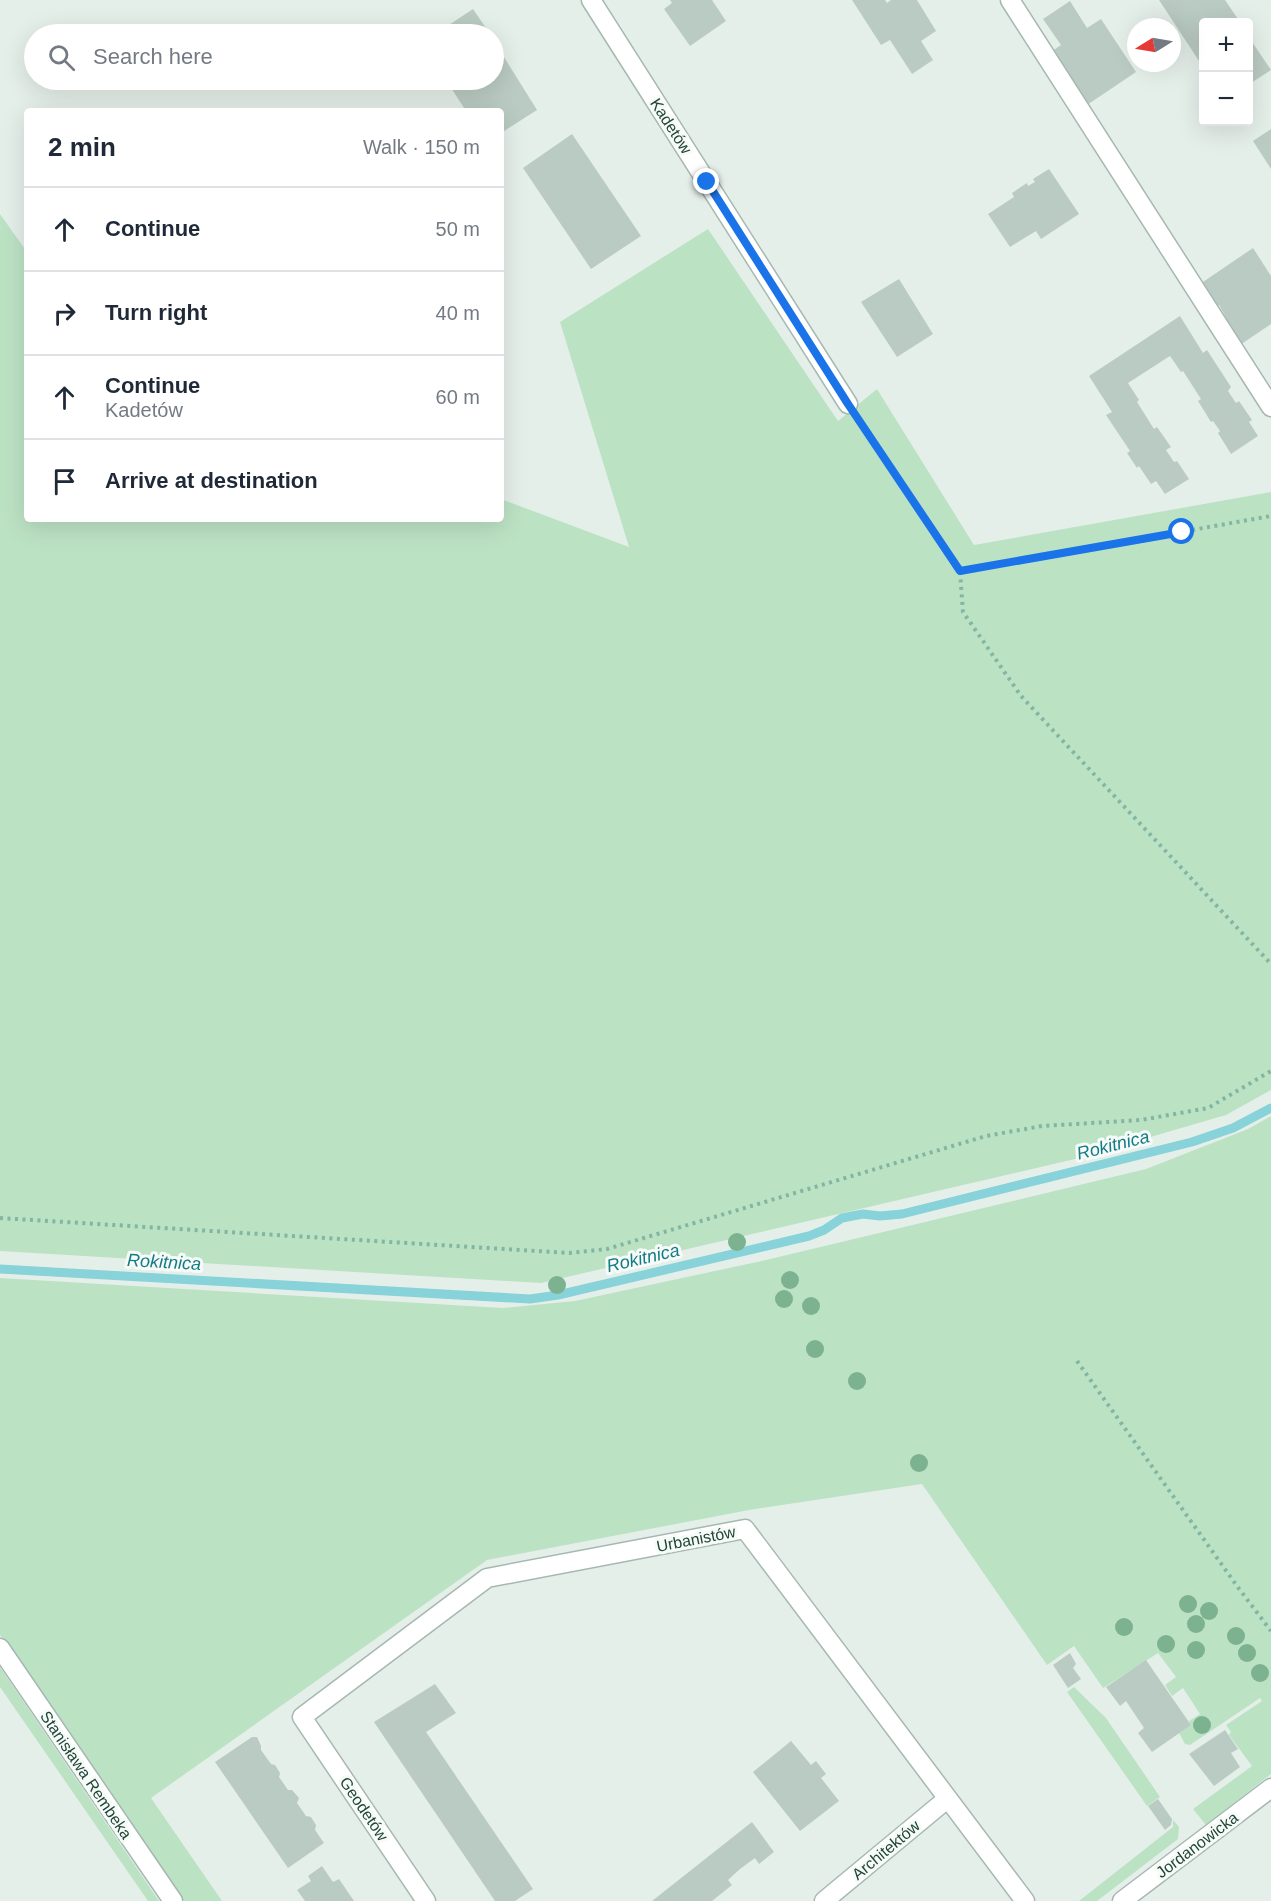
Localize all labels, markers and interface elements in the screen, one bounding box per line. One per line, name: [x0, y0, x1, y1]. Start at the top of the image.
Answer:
north arrow: [1127, 18, 1181, 72]
map controls: [1199, 18, 1253, 126]
button: +: [1199, 18, 1253, 72]
search box: [24, 24, 504, 90]
icon: search: [45, 41, 78, 74]
text: Search here: [93, 44, 213, 69]
button: −: [1199, 72, 1253, 126]
street label: Kadetów: [647, 95, 695, 157]
text: 2 min: [48, 132, 116, 162]
text: Walk · 150 m: [363, 136, 480, 158]
route end: [693, 168, 719, 194]
icon: ahead: [48, 213, 81, 246]
text: Continue: [105, 216, 200, 241]
text: 50 m: [436, 218, 480, 240]
icon: right: [48, 297, 81, 330]
text: Turn right: [105, 300, 207, 325]
text: 40 m: [436, 302, 480, 324]
text: Continue: [105, 373, 200, 398]
icon: ahead: [48, 381, 81, 414]
text: 60 m: [436, 386, 480, 408]
text: Kadetów: [105, 399, 183, 421]
icon: arrive: [48, 465, 81, 498]
text: Arrive at destination: [105, 468, 318, 493]
route start: [1168, 518, 1194, 544]
water label: Rokitnica: [1075, 1126, 1151, 1164]
water label: Rokitnica: [605, 1240, 681, 1276]
water label: Rokitnica: [127, 1250, 201, 1274]
street label: Urbanistów: [655, 1523, 737, 1555]
street label: Stanisława Rembeka: [37, 1708, 135, 1842]
street label: Geodetów: [337, 1774, 392, 1844]
street label: Jordanowicka: [1153, 1809, 1241, 1881]
street label: Architektów: [849, 1817, 923, 1883]

